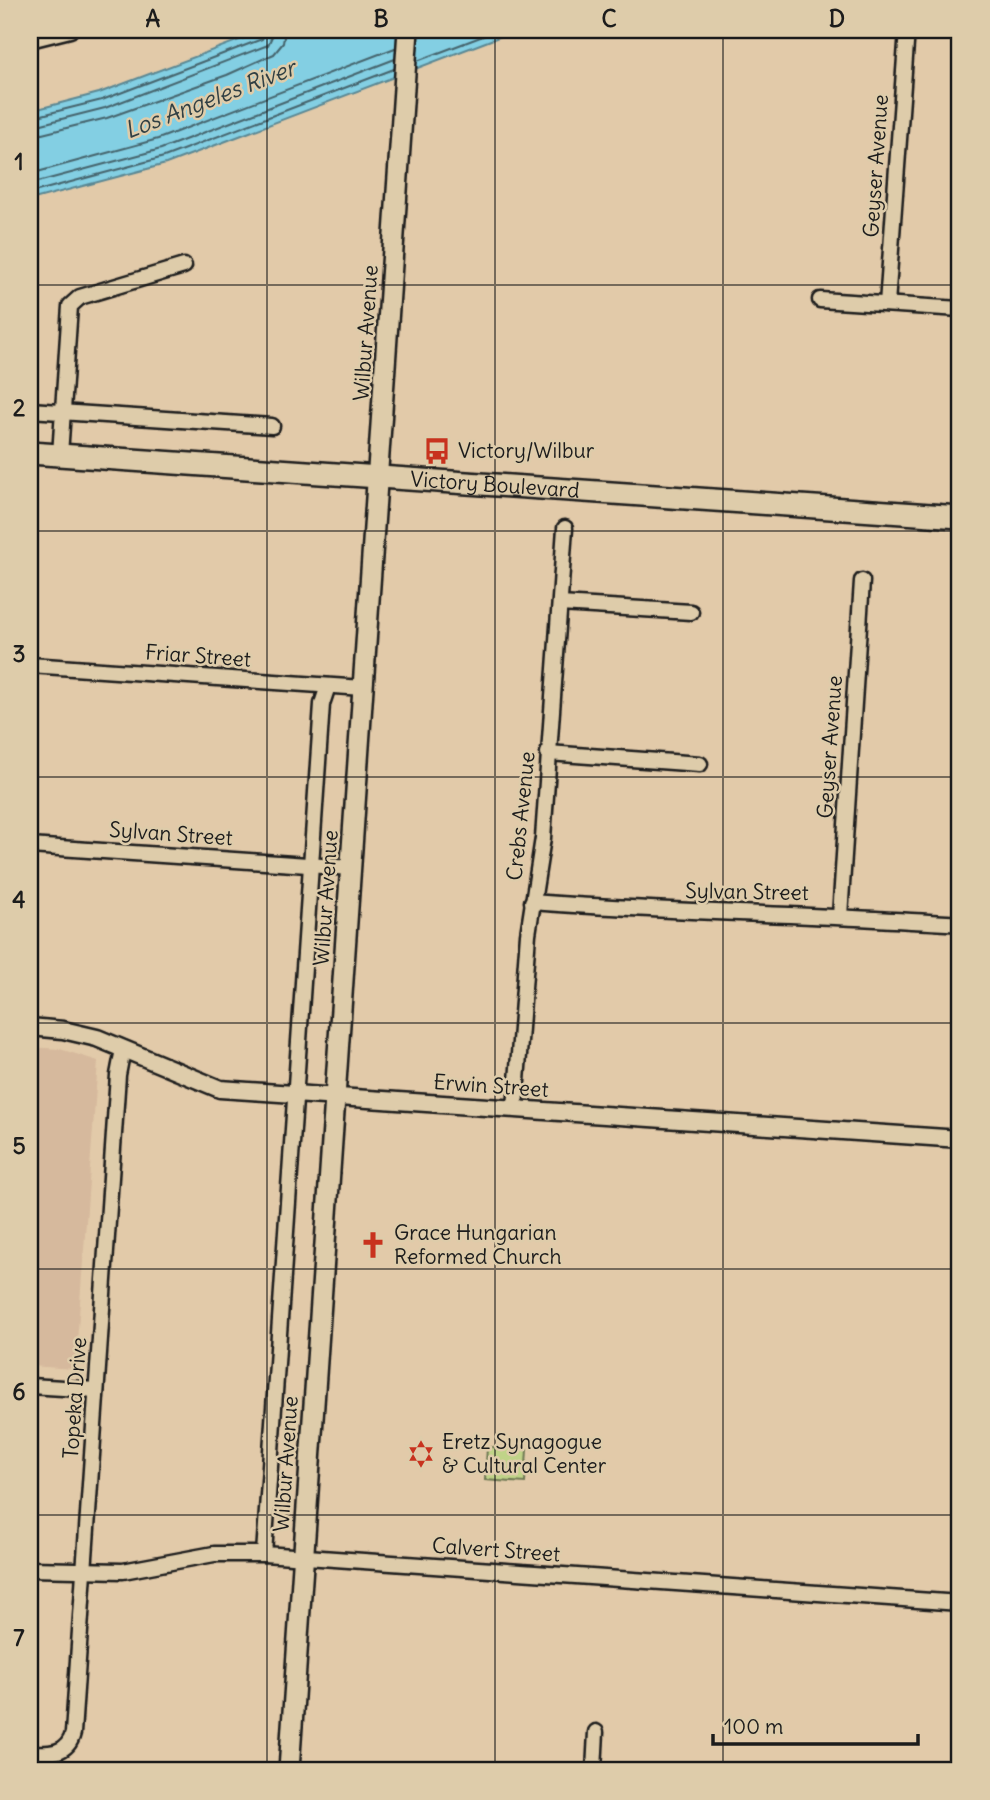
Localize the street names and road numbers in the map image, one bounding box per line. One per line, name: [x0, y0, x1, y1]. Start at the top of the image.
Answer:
street label: Geyser Avenue: [857, 94, 894, 238]
street label: Wilbur Avenue: [347, 264, 384, 402]
street label: Victory Boulevard: [409, 465, 580, 504]
street label: Friar Street: [144, 638, 252, 673]
street label: Geyser Avenue: [811, 675, 848, 819]
street label: Crebs Avenue: [500, 750, 541, 882]
street label: Sylvan Street: [108, 816, 234, 851]
street label: Wilbur Avenue: [307, 829, 344, 967]
street label: Sylvan Street: [685, 877, 809, 906]
street label: Erwin Street: [433, 1068, 549, 1103]
street label: Topeka Drive: [57, 1336, 92, 1460]
street label: Wilbur Avenue: [267, 1395, 304, 1533]
street label: Calvert Street: [431, 1532, 561, 1567]

